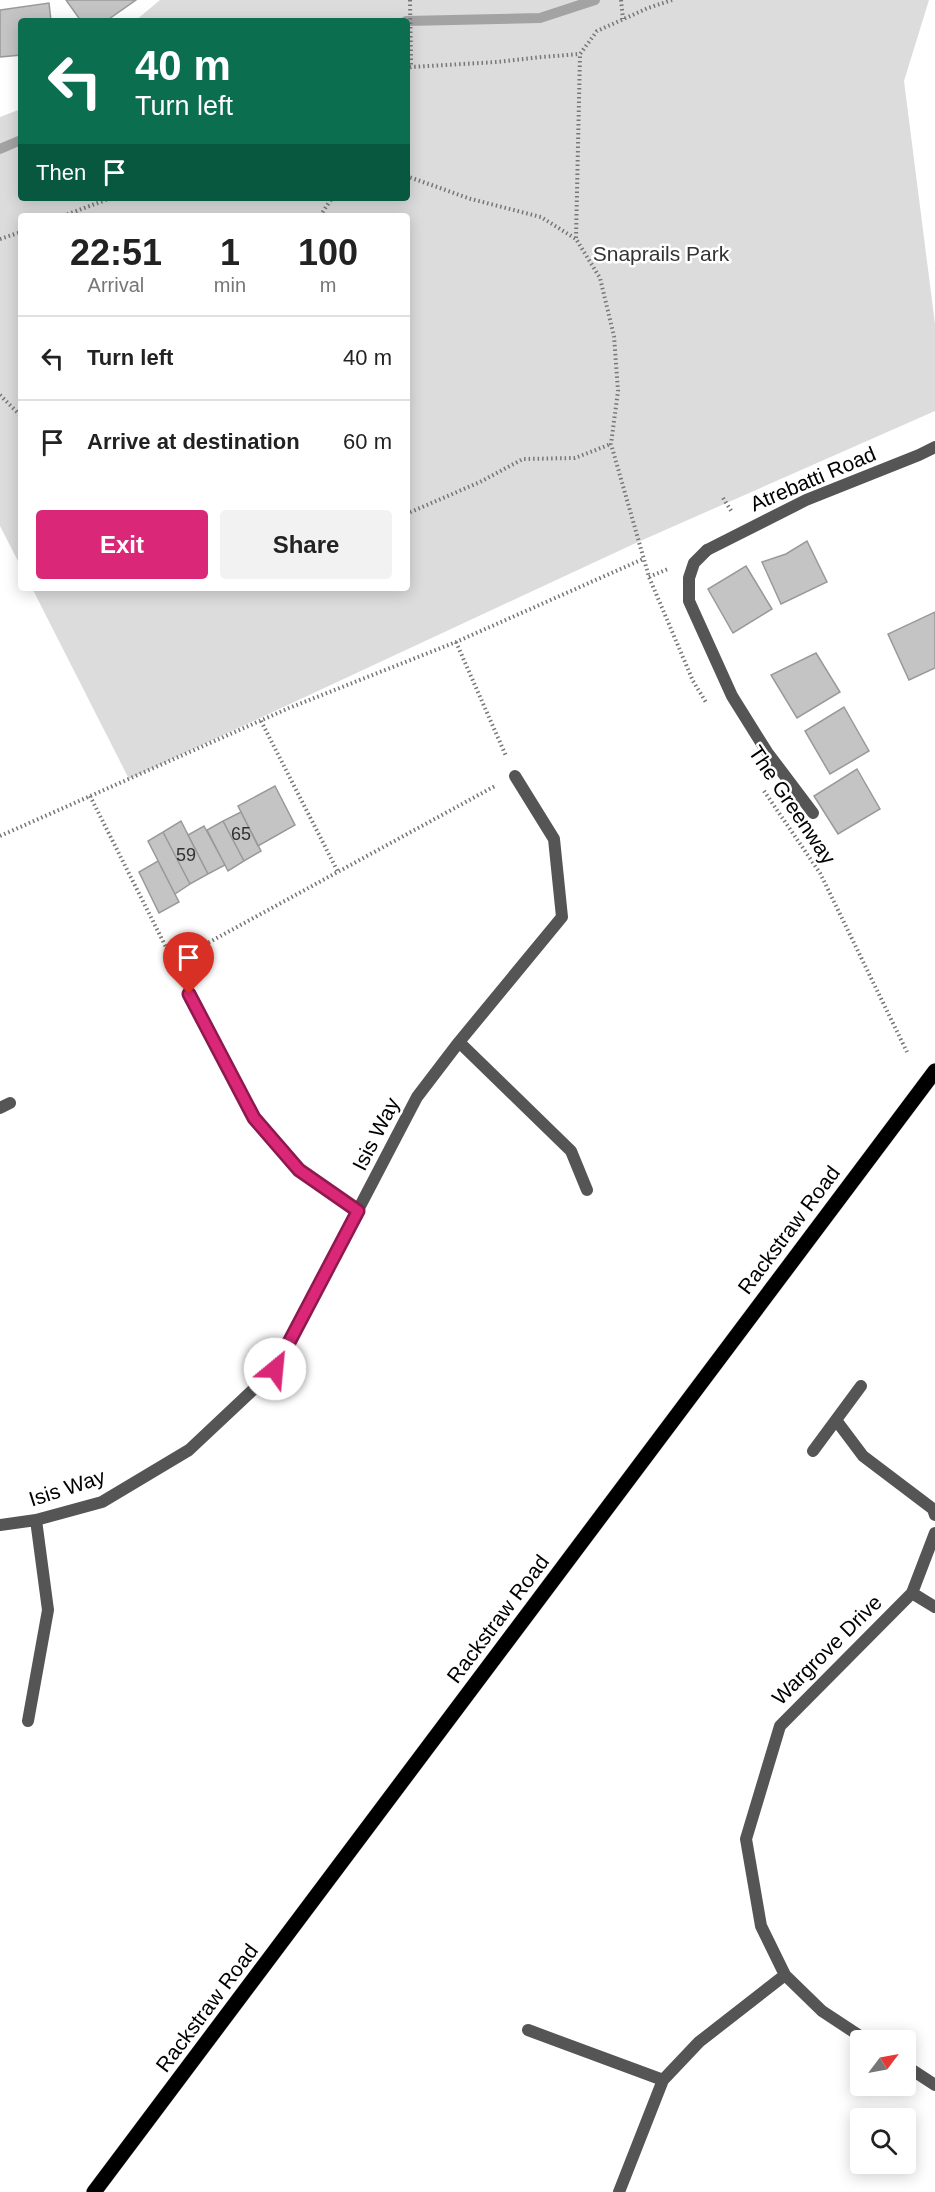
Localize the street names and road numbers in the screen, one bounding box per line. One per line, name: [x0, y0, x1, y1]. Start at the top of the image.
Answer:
street label: Atrebatti Road: [747, 442, 879, 515]
street label: The Greenway: [744, 741, 841, 869]
street label: Isis Way: [347, 1093, 404, 1174]
street label: Rackstraw Road: [733, 1161, 844, 1298]
street label: Isis Way: [26, 1464, 108, 1511]
street label: Rackstraw Road: [442, 1550, 553, 1687]
street label: Wargrove Drive: [767, 1590, 886, 1709]
street label: Rackstraw Road: [151, 1939, 262, 2076]

